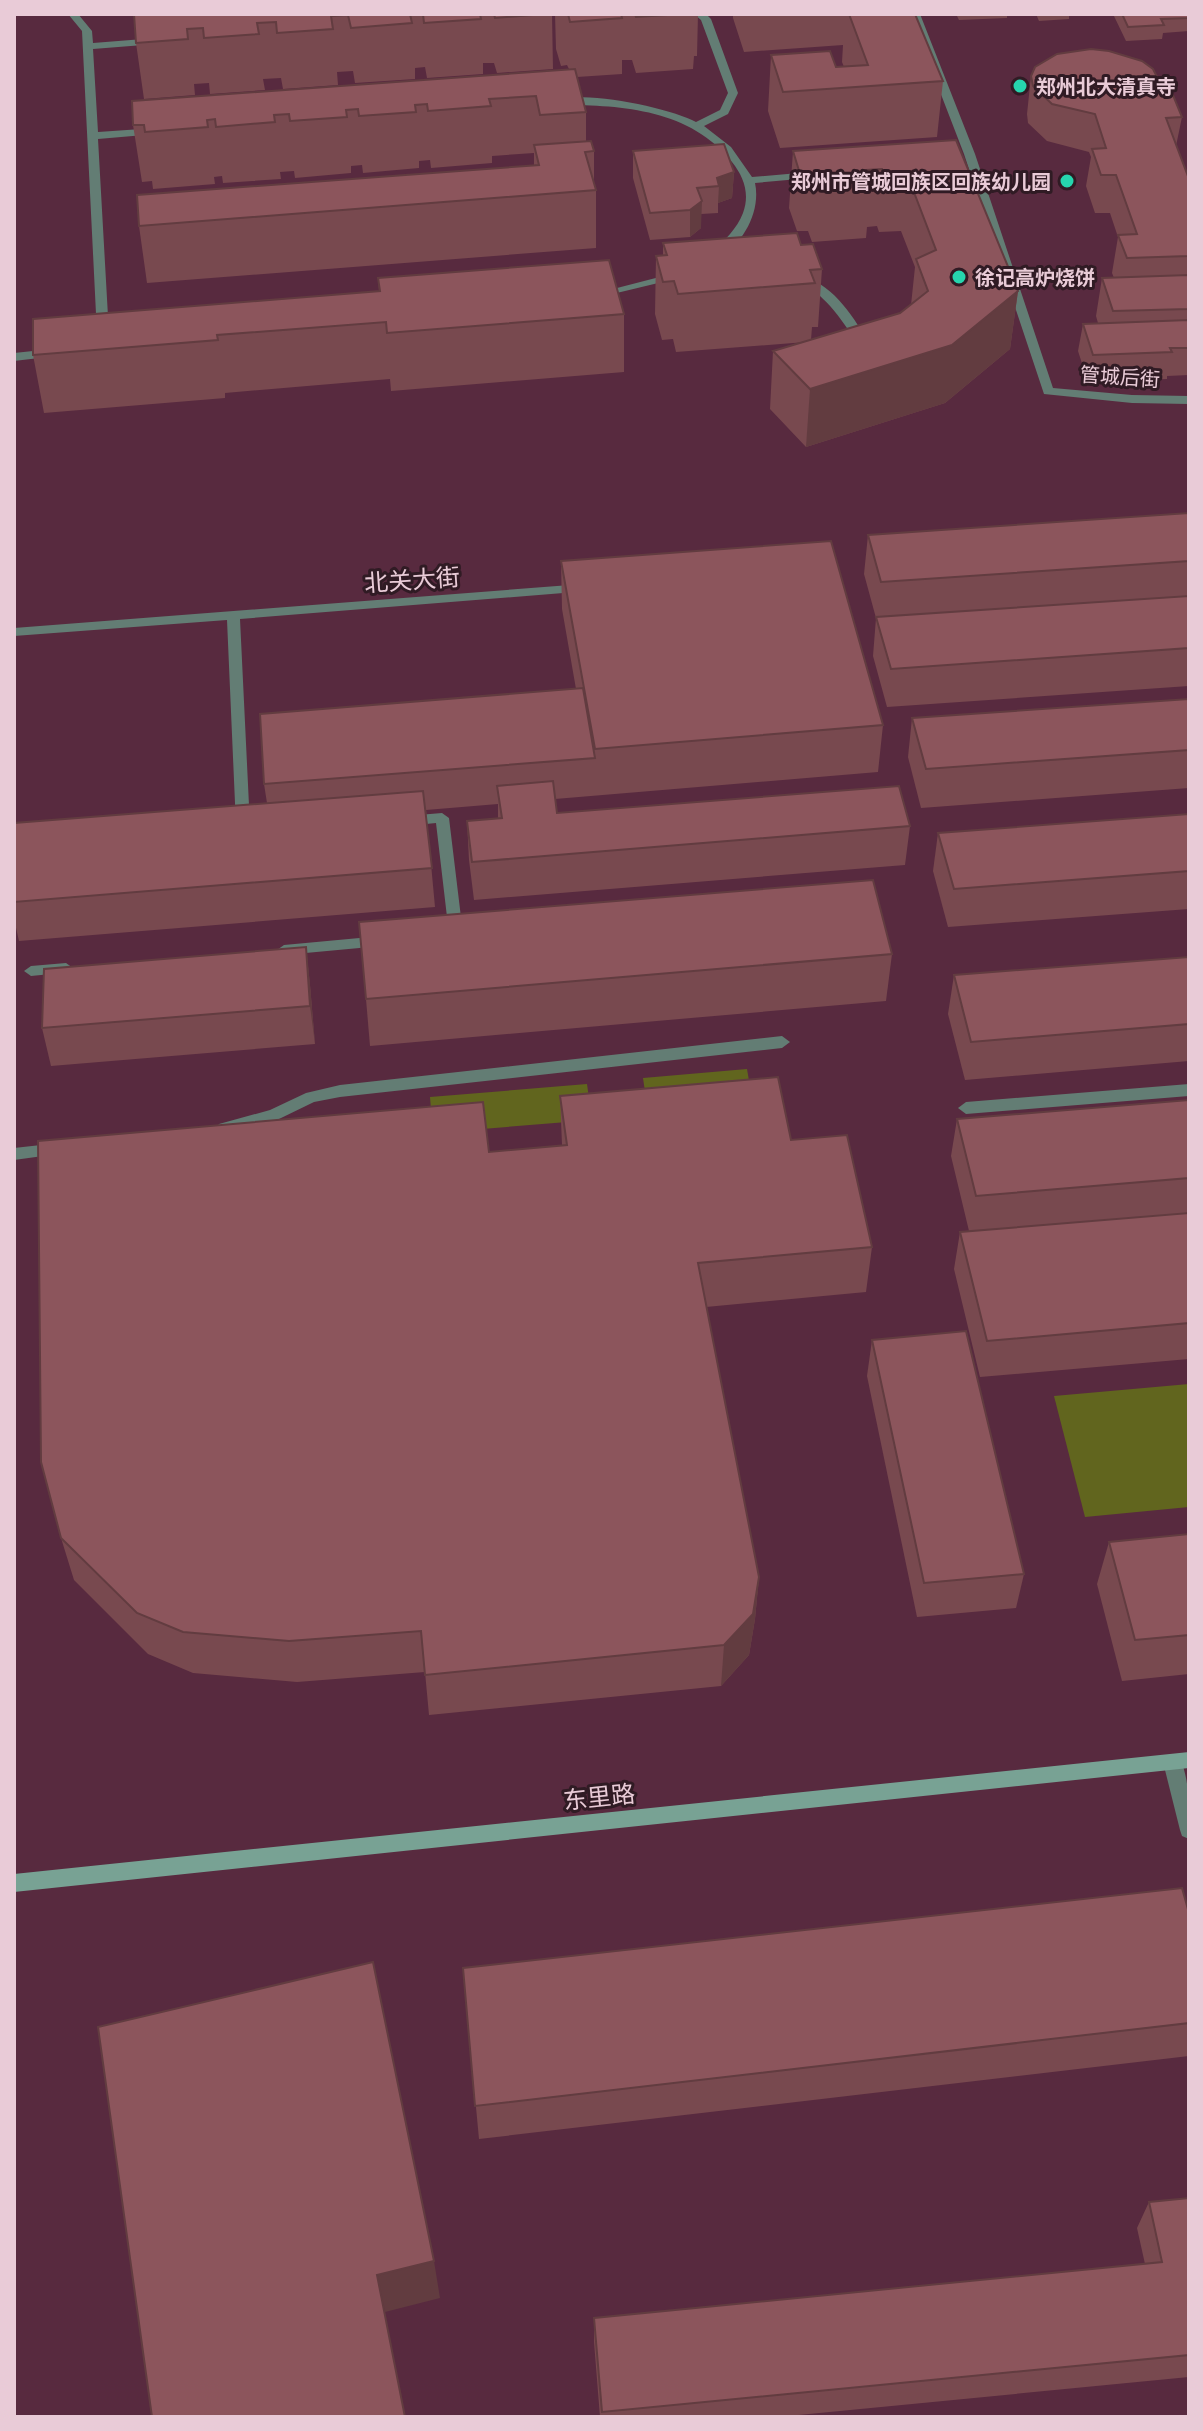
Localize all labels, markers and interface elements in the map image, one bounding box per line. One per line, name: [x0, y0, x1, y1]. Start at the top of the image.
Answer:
place label: 郑州北大清真寺: [1036, 74, 1176, 98]
marker: 郑州北大清真寺: [1011, 77, 1029, 95]
place label: 郑州市管城回族区回族幼儿园: [791, 169, 1051, 193]
marker: 郑州市管城回族区回族幼儿园: [1058, 172, 1076, 190]
place label: 徐记高炉烧饼: [975, 265, 1095, 289]
marker: 徐记高炉烧饼: [950, 268, 968, 286]
street label: 管城后街: [1079, 361, 1161, 391]
street label: 北关大街: [363, 561, 461, 597]
street label: 东里路: [562, 1778, 636, 1814]

